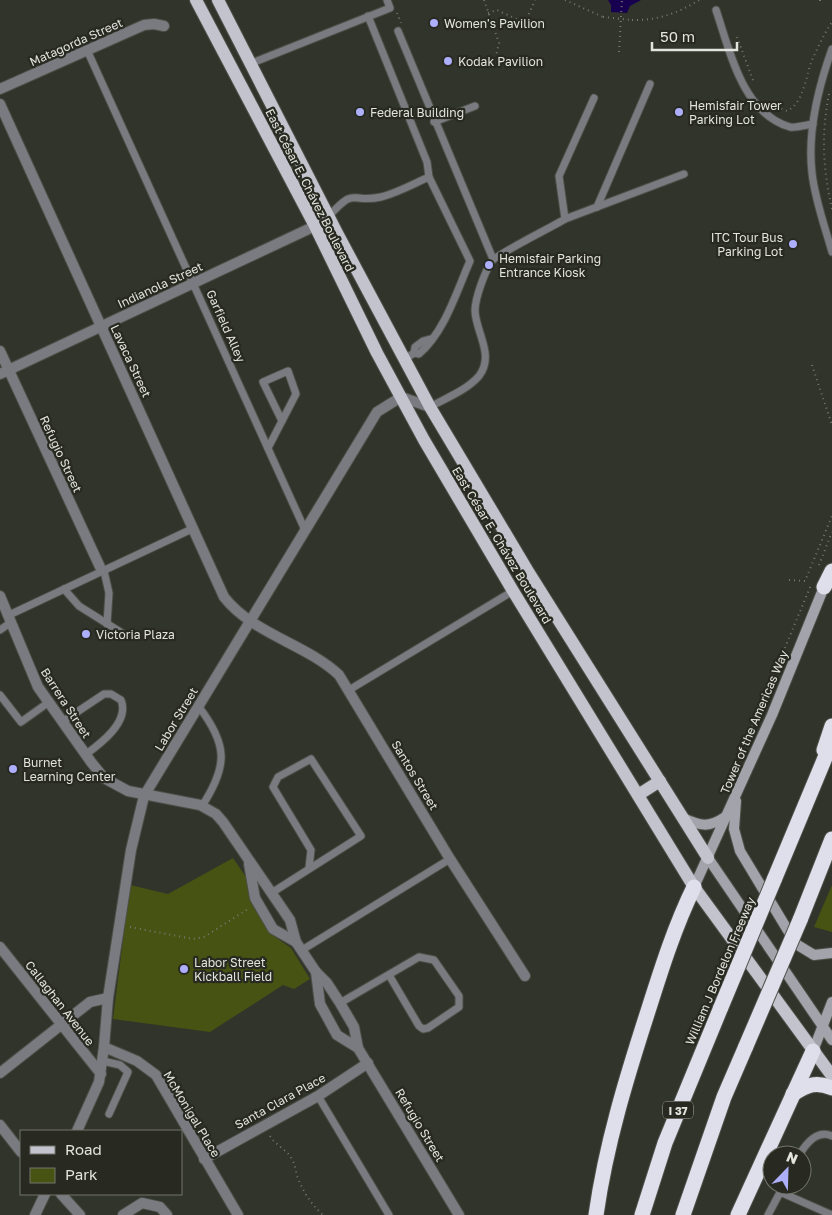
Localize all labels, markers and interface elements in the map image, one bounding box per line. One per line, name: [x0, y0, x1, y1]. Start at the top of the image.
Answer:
street label: Matagorda Street: [27, 15, 125, 69]
place label: Women's Pavilion: [444, 16, 545, 31]
marker: Women's Pavilion: [428, 17, 440, 29]
scale bar: [652, 20, 737, 52]
text: 50 m: [660, 27, 695, 45]
place label: Kodak Pavilion: [458, 54, 543, 69]
marker: Kodak Pavilion: [442, 55, 454, 67]
place label: Hemisfair Tower Parking Lot: [689, 98, 782, 127]
place label: Federal Building: [370, 105, 464, 120]
street label: East César E. Chávez Boulevard: [262, 106, 358, 274]
marker: Federal Building: [354, 106, 366, 118]
marker: Hemisfair Tower Parking Lot: [673, 106, 685, 118]
place label: ITC Tour Bus Parking Lot: [711, 230, 783, 259]
marker: ITC Tour Bus Parking Lot: [787, 238, 799, 250]
place label: Hemisfair Parking Entrance Kiosk: [499, 251, 601, 280]
street label: Indianola Street: [115, 259, 205, 311]
marker: Hemisfair Parking Entrance Kiosk: [483, 259, 495, 271]
street label: Garfield Alley: [203, 287, 249, 365]
street label: Lavaca Street: [108, 322, 154, 400]
street label: Refugio Street: [37, 413, 85, 495]
street label: East César E. Chávez Boulevard: [449, 464, 555, 626]
place label: Victoria Plaza: [96, 627, 175, 642]
marker: Victoria Plaza: [80, 628, 92, 640]
street label: Tower of the Americas Way: [717, 648, 791, 796]
street label: Barrera Street: [38, 665, 94, 741]
street label: Labor Street: [151, 684, 201, 754]
street label: Santos Street: [388, 737, 442, 813]
place label: Burnet Learning Center: [23, 755, 116, 784]
marker: Burnet Learning Center: [7, 763, 19, 775]
street label: William J Bordelon Freeway: [682, 894, 758, 1047]
place label: Labor Street Kickball Field: [194, 955, 272, 984]
street label: Callaghan Avenue: [22, 958, 98, 1048]
marker: Labor Street Kickball Field: [178, 963, 190, 975]
street label: McMonigal Place: [160, 1068, 224, 1160]
street label: Santa Clara Place: [232, 1070, 328, 1132]
street label: Refugio Street: [392, 1086, 448, 1165]
road number: I 37: [663, 1102, 693, 1118]
legend: [20, 1130, 182, 1195]
text: Road: [65, 1140, 102, 1158]
north arrow: [762, 1145, 812, 1195]
text: N: [784, 1148, 800, 1167]
text: Park: [65, 1165, 98, 1183]

